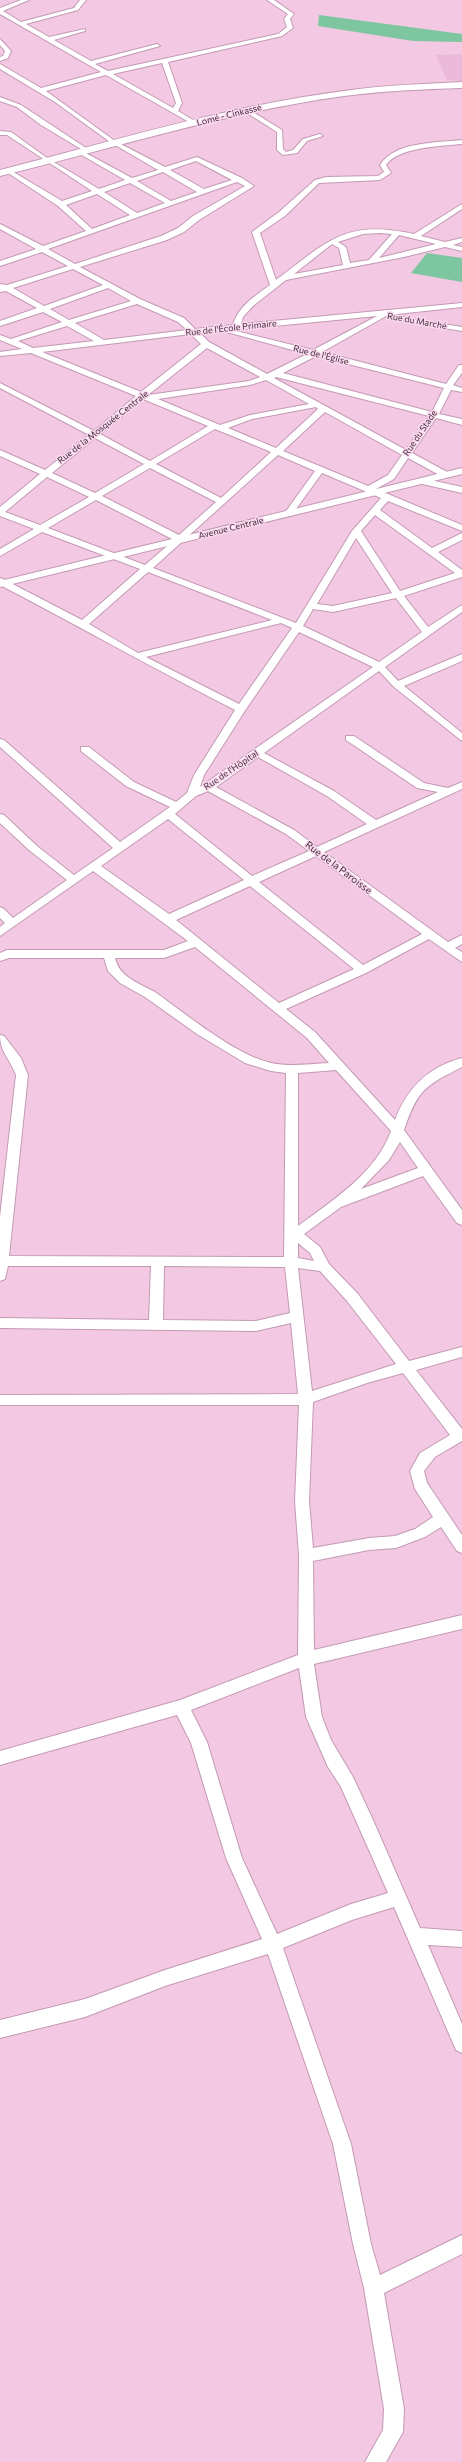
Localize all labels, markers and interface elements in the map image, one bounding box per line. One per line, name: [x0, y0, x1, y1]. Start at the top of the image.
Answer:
street label: Lomé - Cinkassé: [195, 101, 263, 128]
street label: Rue du Marché: [386, 310, 448, 331]
street label: Rue de l'École Primaire: [185, 316, 277, 338]
street label: Rue de l'Église: [292, 341, 351, 367]
street label: Rue de la Mosquée Centrale: [55, 388, 151, 466]
street label: Rue du Stade: [400, 407, 439, 458]
street label: Avenue Centrale: [197, 514, 265, 541]
street label: Rue de l'Hôpital: [201, 747, 260, 792]
street label: Rue de la Paroisse: [303, 838, 375, 896]

